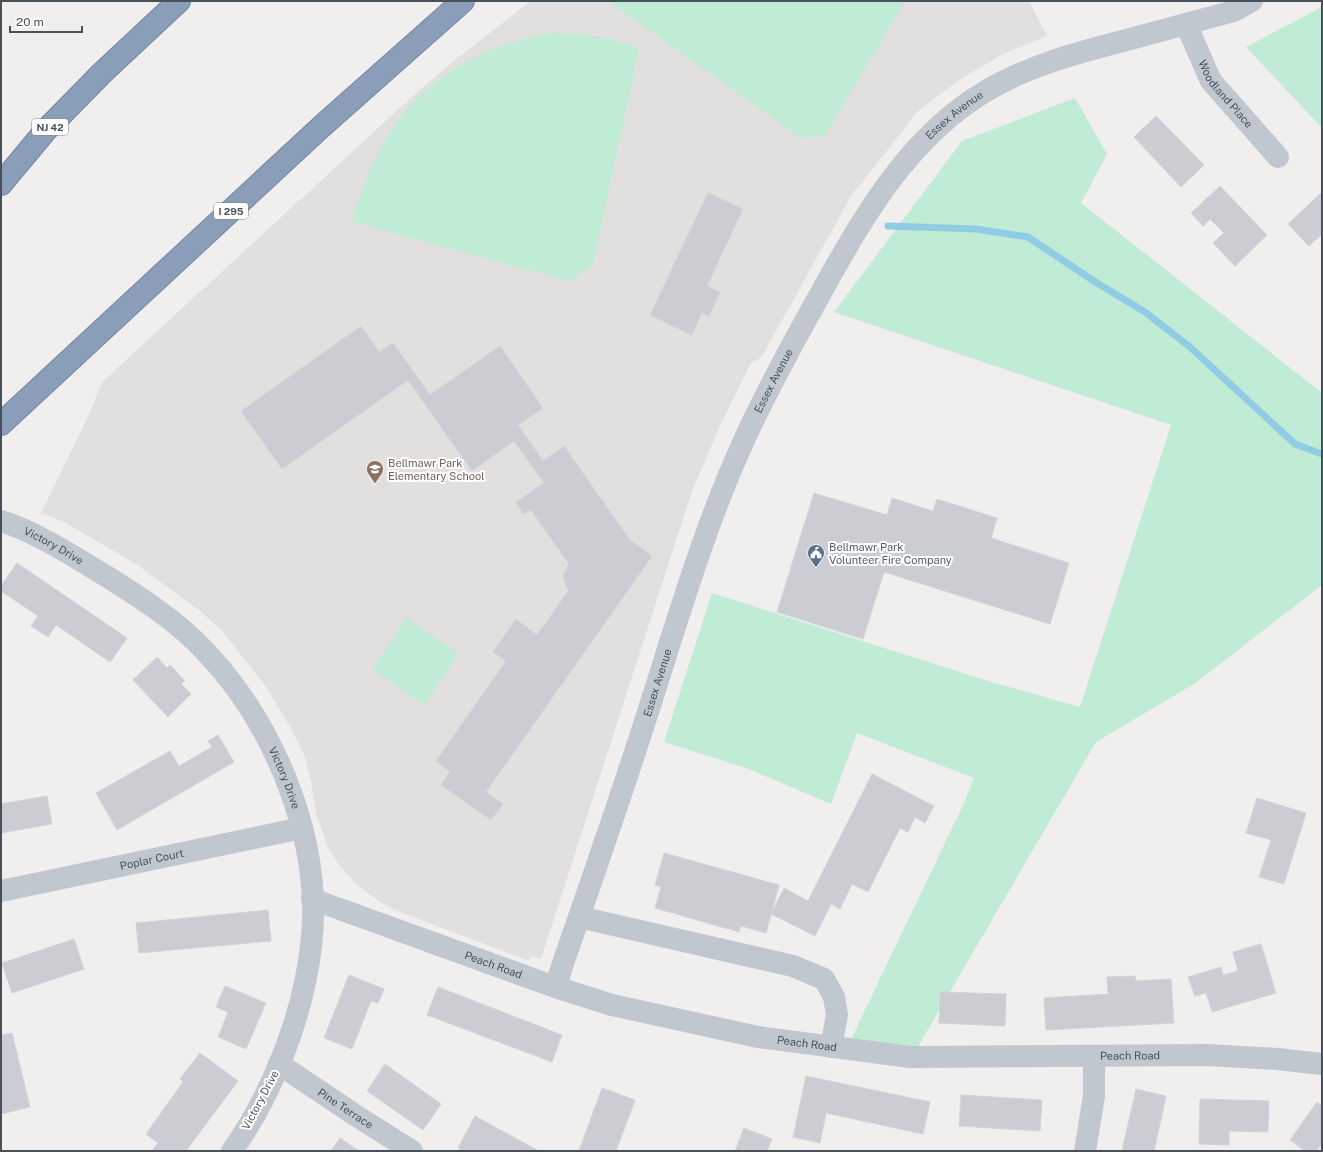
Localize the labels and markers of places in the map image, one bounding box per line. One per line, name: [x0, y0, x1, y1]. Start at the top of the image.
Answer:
place label: Bellmawr Park Elementary School: [388, 457, 485, 482]
school or university icon: Bellmawr Park Elementary School: [365, 459, 385, 484]
place label: Bellmawr Park Volunteer Fire Company: [829, 541, 952, 566]
public building icon: Bellmawr Park Volunteer Fire Company: [806, 543, 826, 568]

